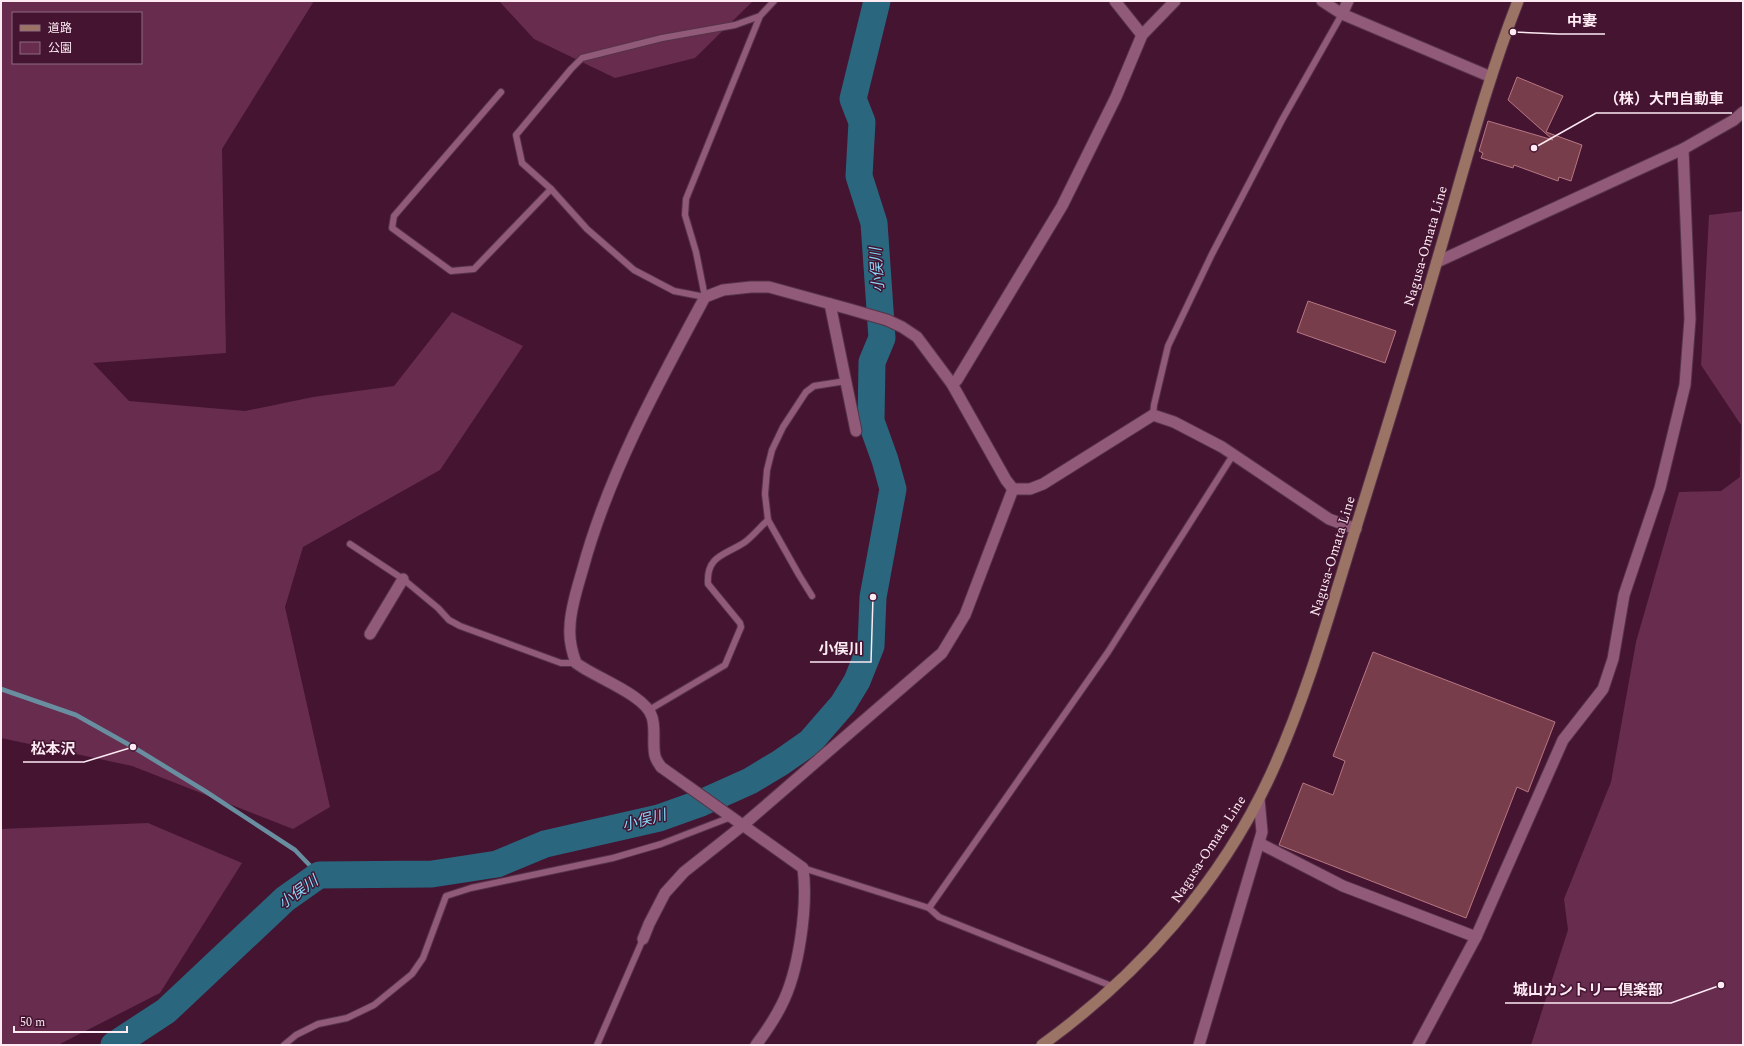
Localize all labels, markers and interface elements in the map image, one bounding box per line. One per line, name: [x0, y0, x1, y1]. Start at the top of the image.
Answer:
callout: 中妻: [1559, 7, 1605, 34]
text: 中妻: [1567, 10, 1597, 33]
legend: [12, 12, 142, 64]
text: 道路: [48, 19, 72, 38]
text: 公園: [48, 39, 72, 58]
callout: （株）大門自動車: [1596, 86, 1732, 113]
text: （株）大門自動車: [1604, 88, 1724, 111]
street label: Nagusa-Omata Line: [1398, 183, 1453, 309]
water label: 小俣川: [864, 245, 891, 293]
street label: Nagusa-Omata Line: [1304, 493, 1361, 619]
callout: 小俣川: [810, 635, 871, 662]
text: 小俣川: [818, 638, 864, 661]
callout: 松本沢: [23, 735, 84, 762]
text: 松本沢: [30, 738, 76, 761]
street label: Nagusa-Omata Line: [1166, 791, 1251, 907]
water label: 小俣川: [619, 803, 671, 837]
water label: 小俣川: [273, 869, 325, 915]
callout: 城山カントリー倶楽部: [1505, 976, 1671, 1003]
text: 城山カントリー倶楽部: [1513, 979, 1663, 1002]
scale bar: [14, 1008, 127, 1034]
text: 50 m: [20, 1013, 45, 1032]

